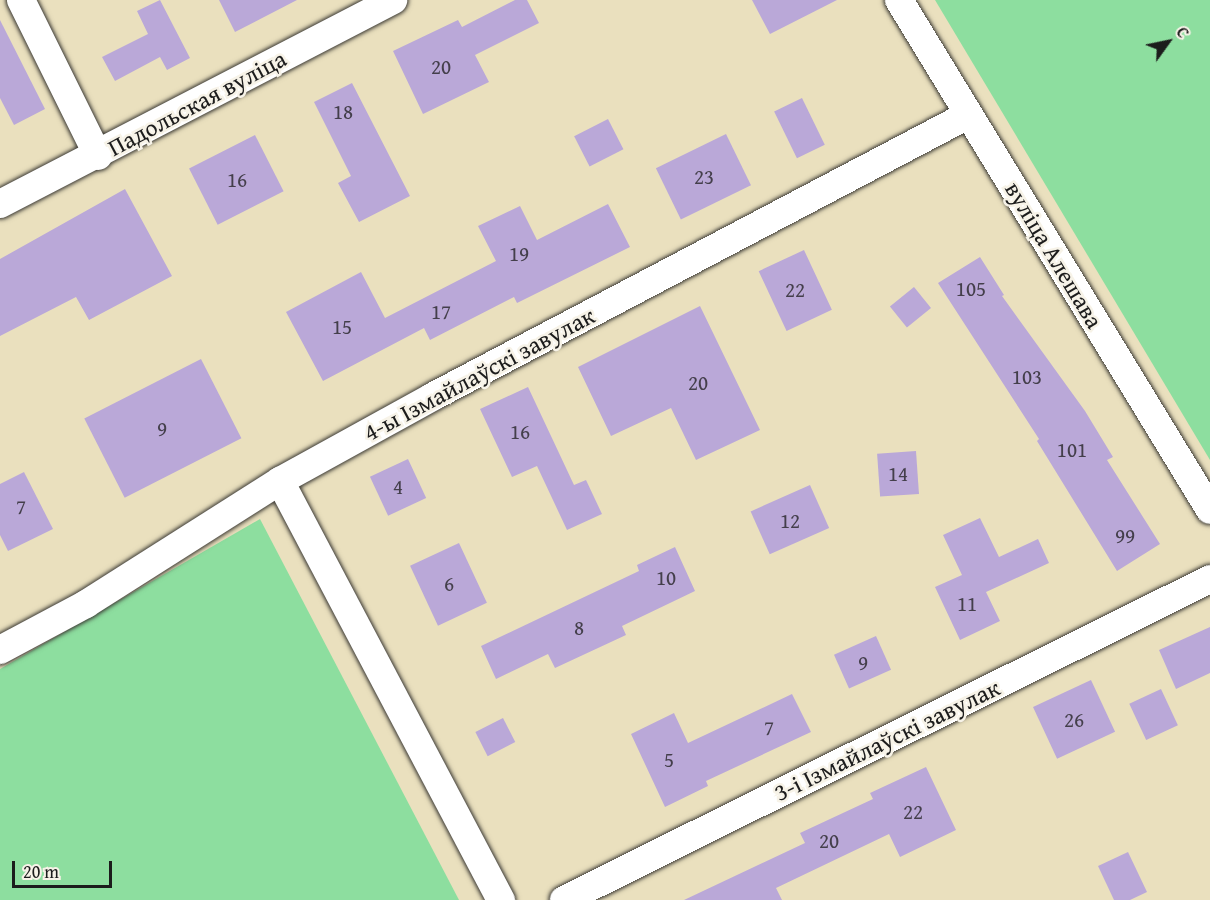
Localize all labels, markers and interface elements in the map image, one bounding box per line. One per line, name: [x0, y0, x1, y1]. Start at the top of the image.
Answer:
north arrow: [1138, 12, 1198, 72]
text: С: [1171, 22, 1196, 43]
street label: Падольская вуліца: [103, 44, 291, 162]
house number: 20: [431, 54, 451, 80]
house number: 18: [333, 99, 353, 125]
house number: 23: [694, 164, 714, 190]
house number: 16: [227, 167, 247, 193]
street label: вуліца Алешава: [999, 176, 1109, 334]
house number: 19: [509, 241, 529, 267]
house number: 105: [956, 276, 986, 302]
house number: 22: [785, 277, 805, 303]
house number: 17: [431, 299, 451, 325]
street label: 4-ы Ізмайлаўскі завулак: [359, 301, 599, 447]
house number: 15: [332, 314, 352, 340]
house number: 103: [1012, 364, 1042, 390]
house number: 20: [688, 370, 708, 396]
house number: 9: [157, 416, 167, 442]
house number: 16: [510, 419, 530, 445]
house number: 101: [1057, 437, 1087, 463]
house number: 14: [888, 461, 908, 487]
house number: 4: [393, 474, 403, 500]
house number: 7: [16, 494, 26, 520]
house number: 12: [780, 508, 800, 534]
house number: 99: [1115, 523, 1135, 549]
house number: 10: [656, 565, 676, 591]
house number: 6: [444, 571, 454, 597]
house number: 11: [957, 591, 977, 617]
house number: 8: [574, 615, 584, 641]
house number: 9: [858, 650, 868, 676]
street label: 3-і Ізмайлаўскі завулак: [769, 673, 1005, 807]
house number: 26: [1064, 707, 1084, 733]
house number: 7: [764, 715, 774, 741]
house number: 5: [664, 747, 674, 773]
house number: 22: [903, 799, 923, 825]
house number: 20: [819, 828, 839, 854]
scale bar: [15, 849, 116, 887]
text: 20 m: [23, 858, 59, 885]

